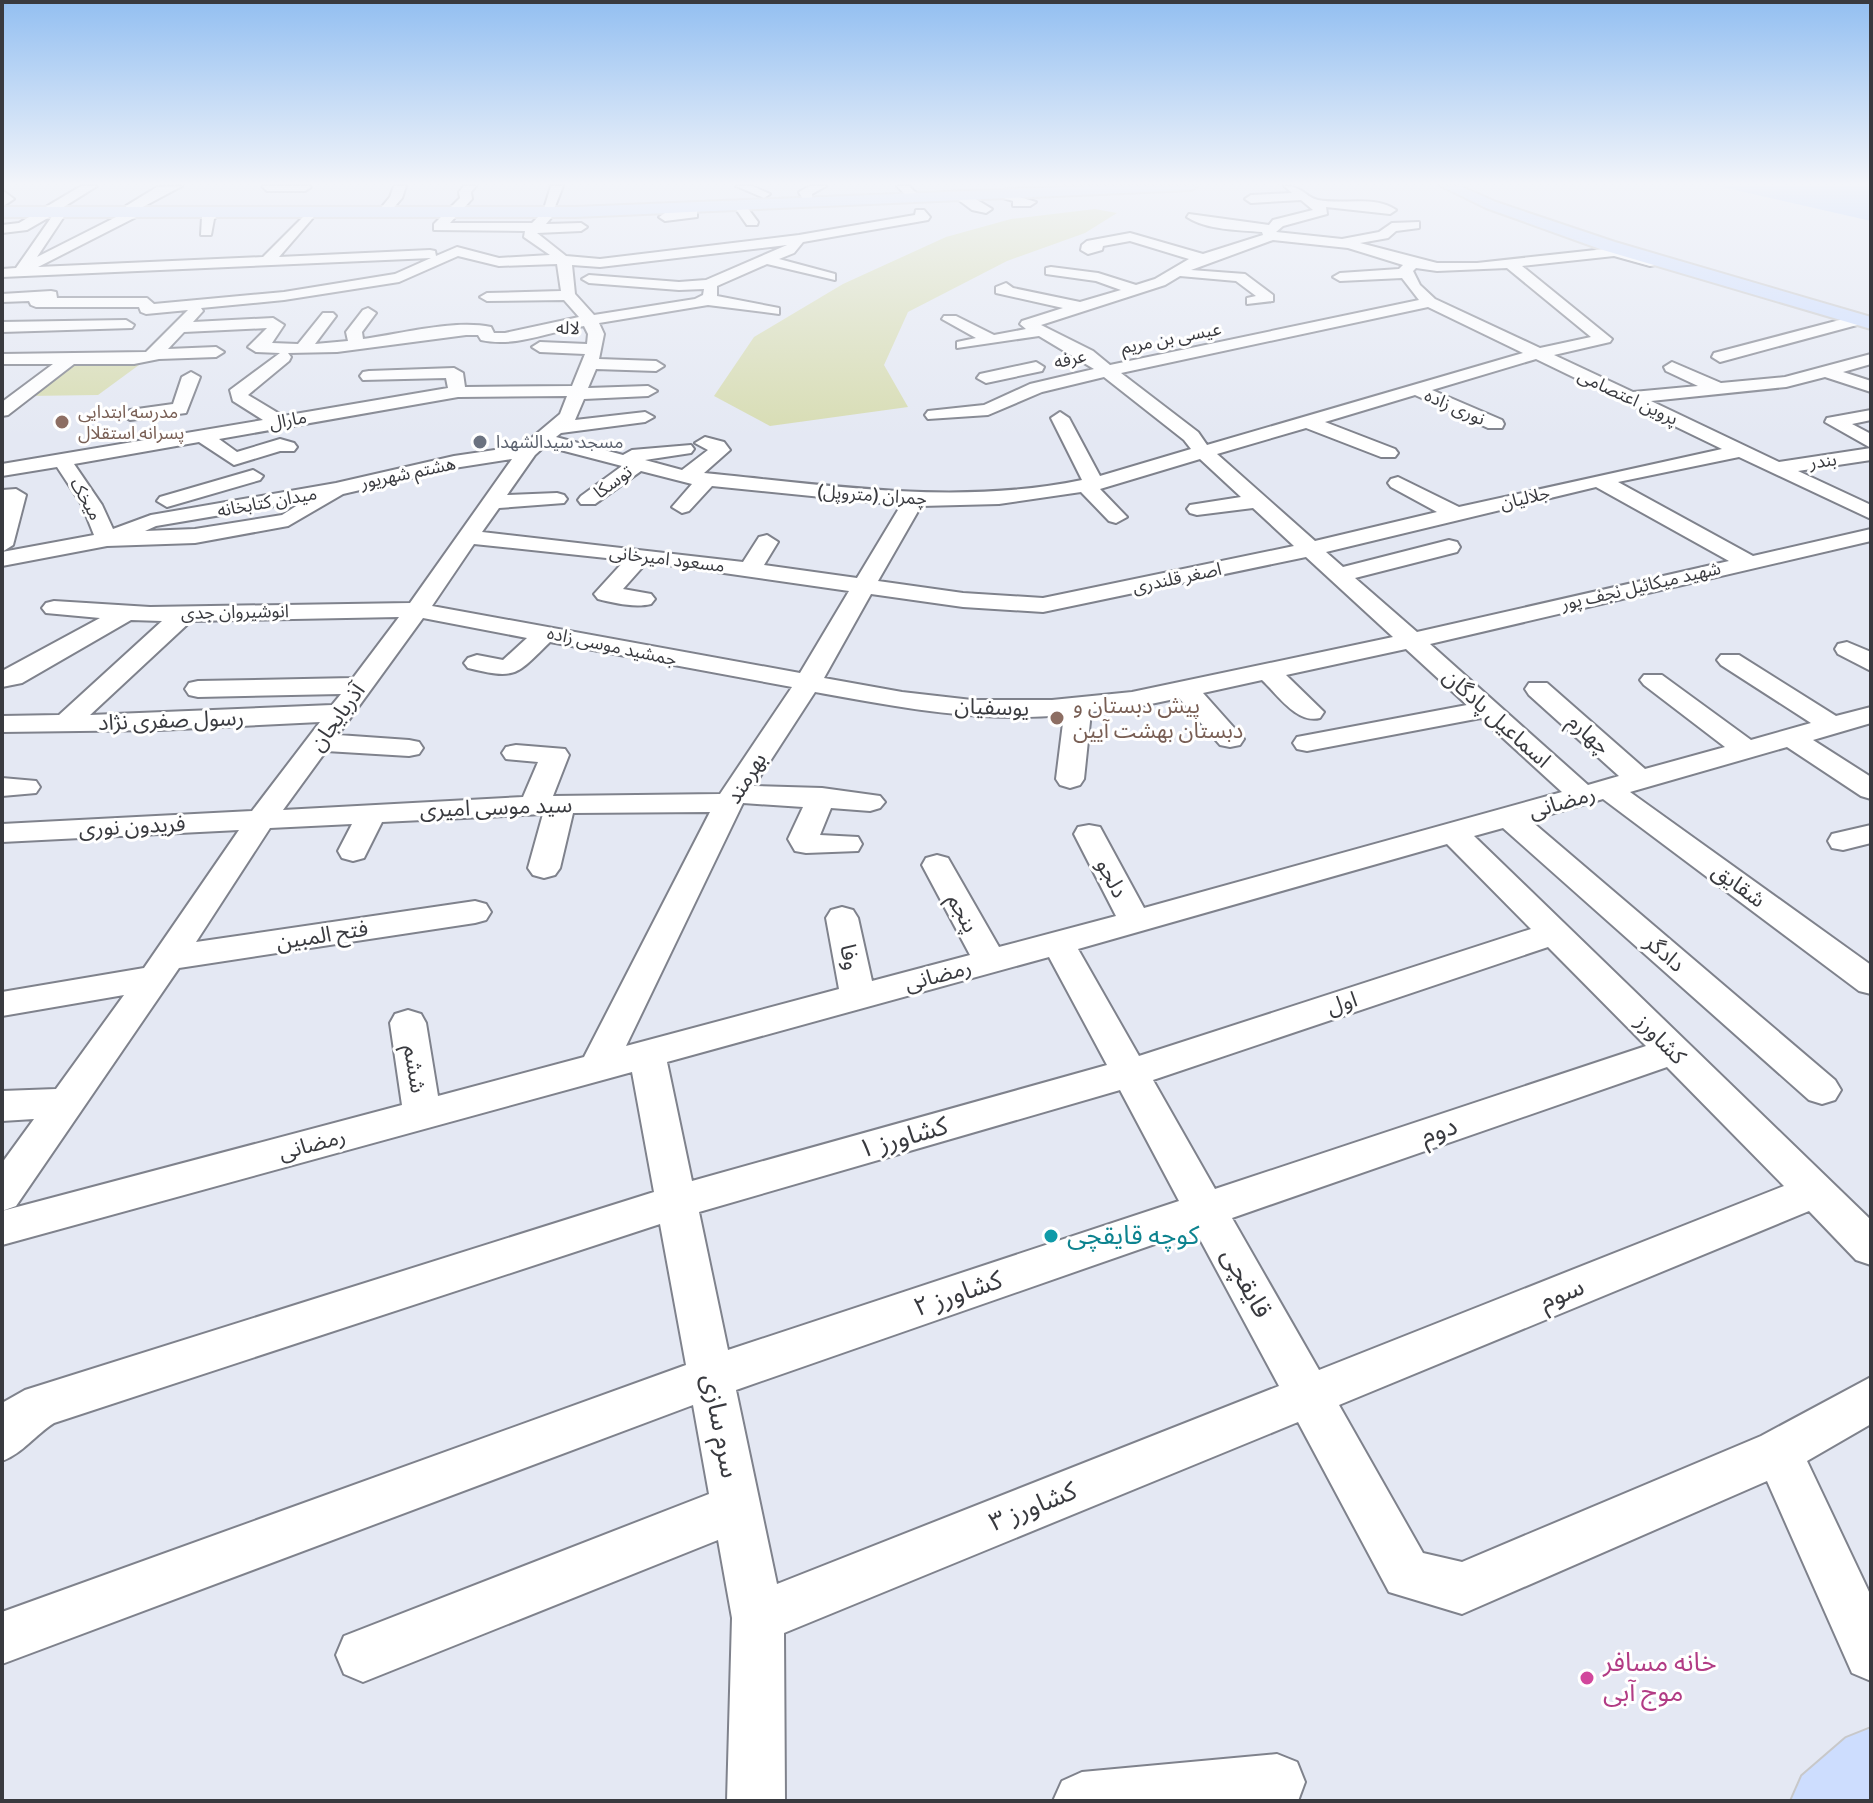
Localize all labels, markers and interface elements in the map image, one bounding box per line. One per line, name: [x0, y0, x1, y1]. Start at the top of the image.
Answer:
street label: لاله: [556, 317, 580, 339]
street label: عیسی بن مریم: [1119, 317, 1223, 360]
street label: عرفه: [1052, 345, 1088, 373]
street label: پروین اعتصامی: [1574, 364, 1682, 430]
street label: نوری زاده: [1421, 384, 1489, 430]
place label: مدرسه ابتدایی پسرانه استقلال: [78, 401, 185, 444]
street label: مارال: [268, 406, 308, 434]
marker: مدرسه ابتدایی پسرانه استقلال: [53, 413, 71, 431]
place label: مسجد سیدالشهدا: [496, 431, 623, 453]
marker: مسجد سیدالشهدا: [471, 433, 489, 451]
street label: بندر: [1807, 448, 1838, 474]
street label: هشتم شهریور: [357, 452, 458, 496]
street label: توسکا: [589, 461, 637, 503]
street label: میخک: [65, 474, 107, 524]
street label: چمران (متروپل): [816, 480, 928, 510]
street label: میدان کتابخانه: [215, 482, 319, 522]
street label: جلالیان: [1498, 482, 1552, 514]
street label: مسعود امیرخانی: [608, 541, 726, 577]
street label: شهید میکائیل نجف پور: [1558, 557, 1723, 615]
street label: اصغر قلندری: [1130, 558, 1224, 598]
street label: انوشیروان جدی: [181, 600, 289, 624]
street label: جمشید موسی زاده: [545, 622, 679, 670]
street label: اسماعیل پادگان: [1437, 663, 1556, 774]
street label: آذربایجان: [303, 676, 372, 756]
street label: یوسفیان: [954, 692, 1030, 722]
place label: پیش دبستان و دبستان بهشت آیین: [1073, 692, 1243, 744]
street label: رسول صفری نژاد: [98, 704, 244, 736]
street label: چهارم: [1560, 708, 1616, 762]
marker: پیش دبستان و دبستان بهشت آیین: [1048, 709, 1066, 727]
street label: بهرمند: [720, 747, 772, 809]
street label: رمضانی: [1526, 780, 1598, 824]
street label: سید موسی امیری: [419, 791, 573, 823]
street label: فریدون نوری: [78, 810, 186, 842]
street label: دلجو: [1091, 854, 1133, 902]
street label: شقایق: [1707, 857, 1771, 913]
street label: پنجم: [939, 889, 984, 939]
street label: فتح المبین: [274, 914, 370, 959]
street label: دادگر: [1639, 928, 1690, 978]
street label: وفا: [834, 942, 866, 972]
street label: رمضانی: [902, 953, 974, 997]
street label: اول: [1323, 985, 1361, 1021]
street label: کشاورز: [1629, 1007, 1692, 1070]
street label: ششم: [395, 1043, 432, 1095]
street label: کشاورز ۱: [855, 1110, 952, 1166]
street label: دوم: [1416, 1110, 1462, 1155]
street label: رمضانی: [276, 1122, 348, 1166]
place label: کوچه قایقچی: [1067, 1220, 1199, 1252]
marker: کوچه قایقچی: [1042, 1227, 1060, 1245]
street label: قایقچی: [1214, 1242, 1278, 1324]
street label: کشاورز ۲: [909, 1264, 1007, 1324]
street label: سوم: [1535, 1271, 1590, 1320]
street label: سرم سازی: [691, 1371, 746, 1481]
street label: کشاورز ۳: [985, 1475, 1082, 1539]
place label: خانه مسافر موج آبی: [1602, 1647, 1716, 1711]
marker: خانه مسافر موج آبی: [1578, 1669, 1596, 1687]

